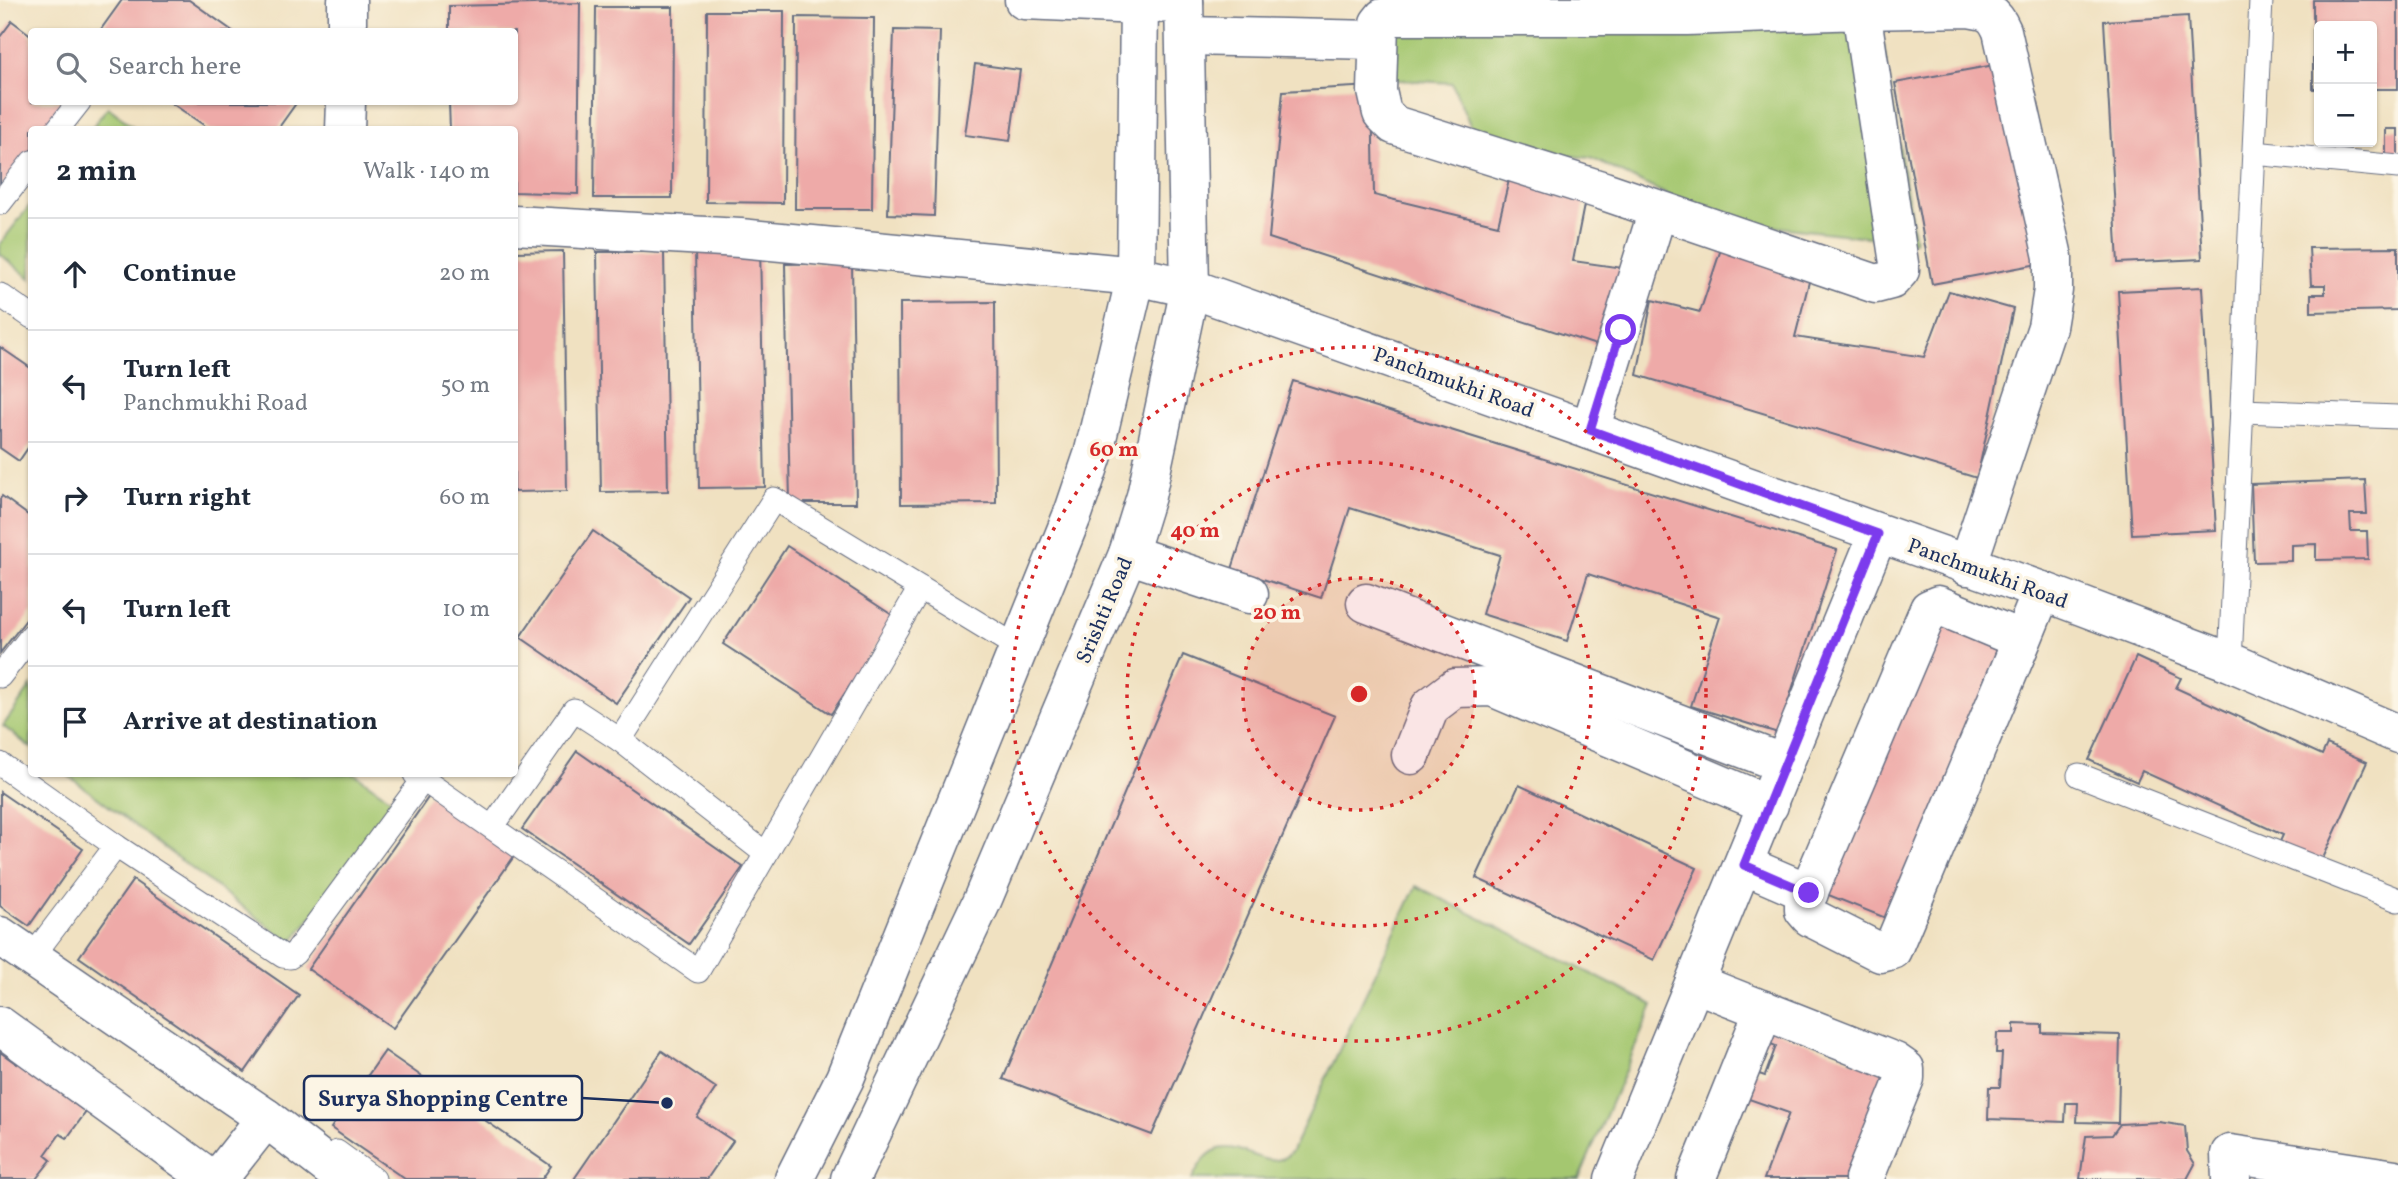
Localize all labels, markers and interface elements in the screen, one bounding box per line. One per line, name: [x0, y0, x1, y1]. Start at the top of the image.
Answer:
map controls: [2314, 21, 2377, 147]
button: +: [2314, 21, 2377, 84]
search box: [28, 28, 518, 105]
icon: search: [52, 48, 90, 86]
text: Search here: [108, 49, 241, 85]
button: −: [2314, 84, 2377, 147]
text: 2 min: [56, 151, 137, 193]
text: Walk · 140 m: [363, 156, 490, 188]
icon: ahead: [56, 255, 94, 293]
text: Continue: [123, 256, 236, 292]
text: 20 m: [439, 258, 490, 290]
route start: [1605, 314, 1636, 345]
street label: Panchmukhi Road: [1369, 341, 1538, 426]
text: Turn left: [123, 352, 231, 388]
icon: left: [56, 367, 94, 405]
text: 50 m: [441, 370, 490, 402]
text: Panchmukhi Road: [123, 388, 308, 420]
text: 60 m: [1090, 436, 1138, 465]
icon: right: [56, 479, 94, 517]
text: Turn right: [123, 480, 251, 516]
text: 60 m: [440, 482, 490, 514]
text: 40 m: [1170, 517, 1220, 546]
street label: Panchmukhi Road: [1903, 532, 2072, 617]
street label: Srishti Road: [1070, 553, 1141, 669]
icon: left: [56, 591, 94, 629]
text: Turn left: [123, 592, 231, 628]
text: 10 m: [442, 594, 490, 626]
text: 20 m: [1253, 599, 1301, 628]
centre of rings: [1347, 682, 1371, 706]
icon: arrive: [56, 703, 94, 741]
text: Arrive at destination: [123, 704, 378, 740]
route end: [1793, 877, 1824, 908]
callout: Surya Shopping Centre: [304, 1076, 582, 1120]
text: Surya Shopping Centre: [318, 1084, 568, 1116]

